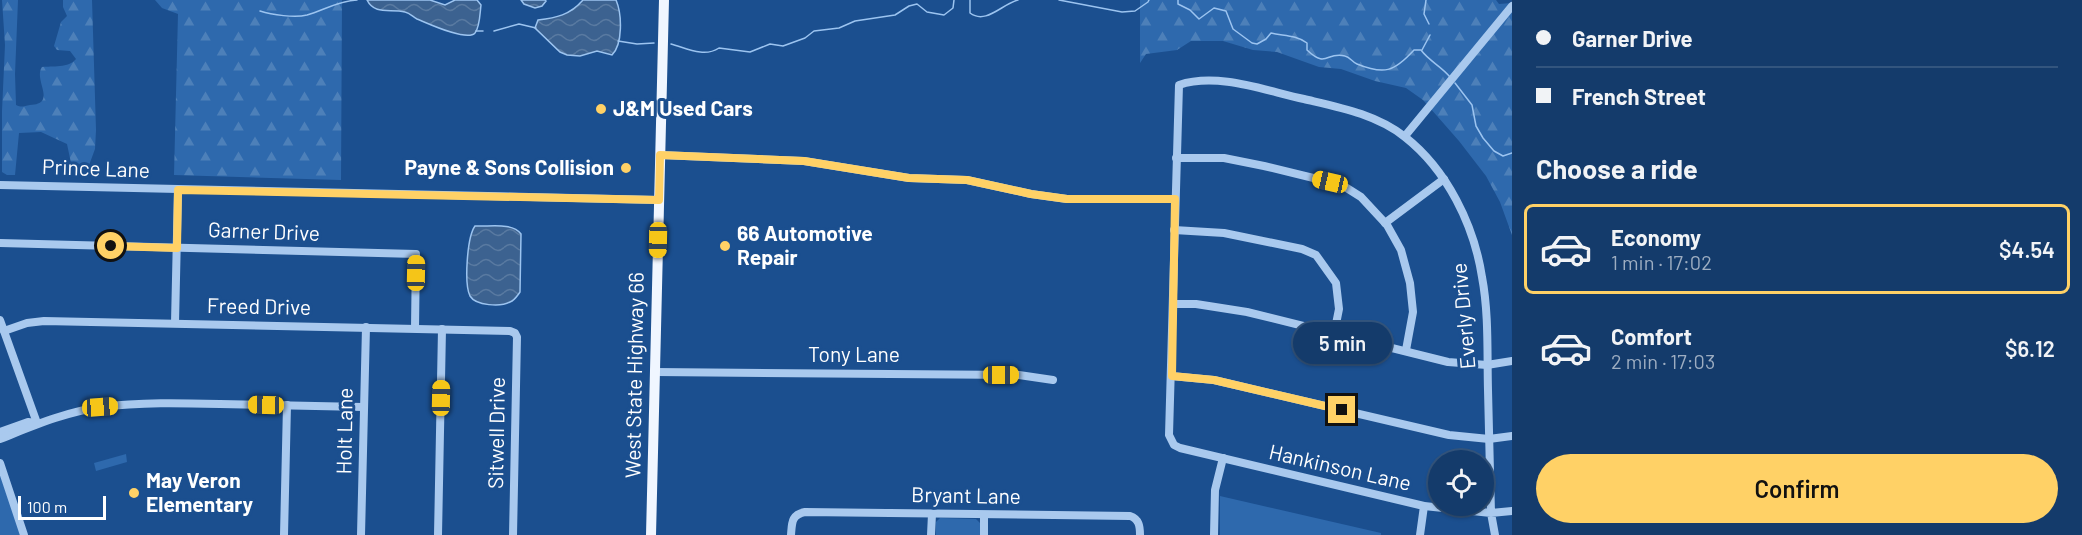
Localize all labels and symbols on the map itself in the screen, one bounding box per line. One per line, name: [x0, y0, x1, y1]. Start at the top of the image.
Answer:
place label: J&M Used Cars: [613, 95, 753, 120]
marker: J&M Used Cars: [594, 102, 608, 116]
street label: Prince Lane: [42, 153, 150, 182]
place label: Payne & Sons Collision: [405, 154, 614, 179]
marker: Payne & Sons Collision: [619, 161, 633, 175]
car: [1310, 169, 1350, 195]
street label: Garner Drive: [208, 216, 321, 245]
place label: 66 Automotive Repair: [737, 220, 873, 269]
car: [649, 222, 667, 258]
route start: [97, 232, 124, 259]
marker: 66 Automotive Repair: [718, 239, 732, 253]
car: [407, 255, 425, 291]
street label: Everly Drive: [1445, 262, 1480, 370]
street label: West State Highway 66: [619, 272, 648, 478]
street label: Freed Drive: [207, 292, 311, 319]
callout: 5 min: [1292, 323, 1392, 365]
street label: Tony Lane: [808, 341, 900, 366]
car: [983, 366, 1019, 384]
street label: Sitwell Drive: [482, 377, 509, 489]
car: [432, 380, 450, 416]
street label: Holt Lane: [330, 387, 357, 475]
car: [248, 396, 284, 414]
route end: [1328, 396, 1355, 423]
car: [81, 397, 119, 417]
street label: Hankinson Lane: [1267, 438, 1414, 495]
place label: May Veron Elementary: [146, 467, 254, 516]
street label: Bryant Lane: [911, 481, 1021, 508]
marker: May Veron Elementary: [127, 486, 141, 500]
scale bar: [18, 493, 106, 520]

